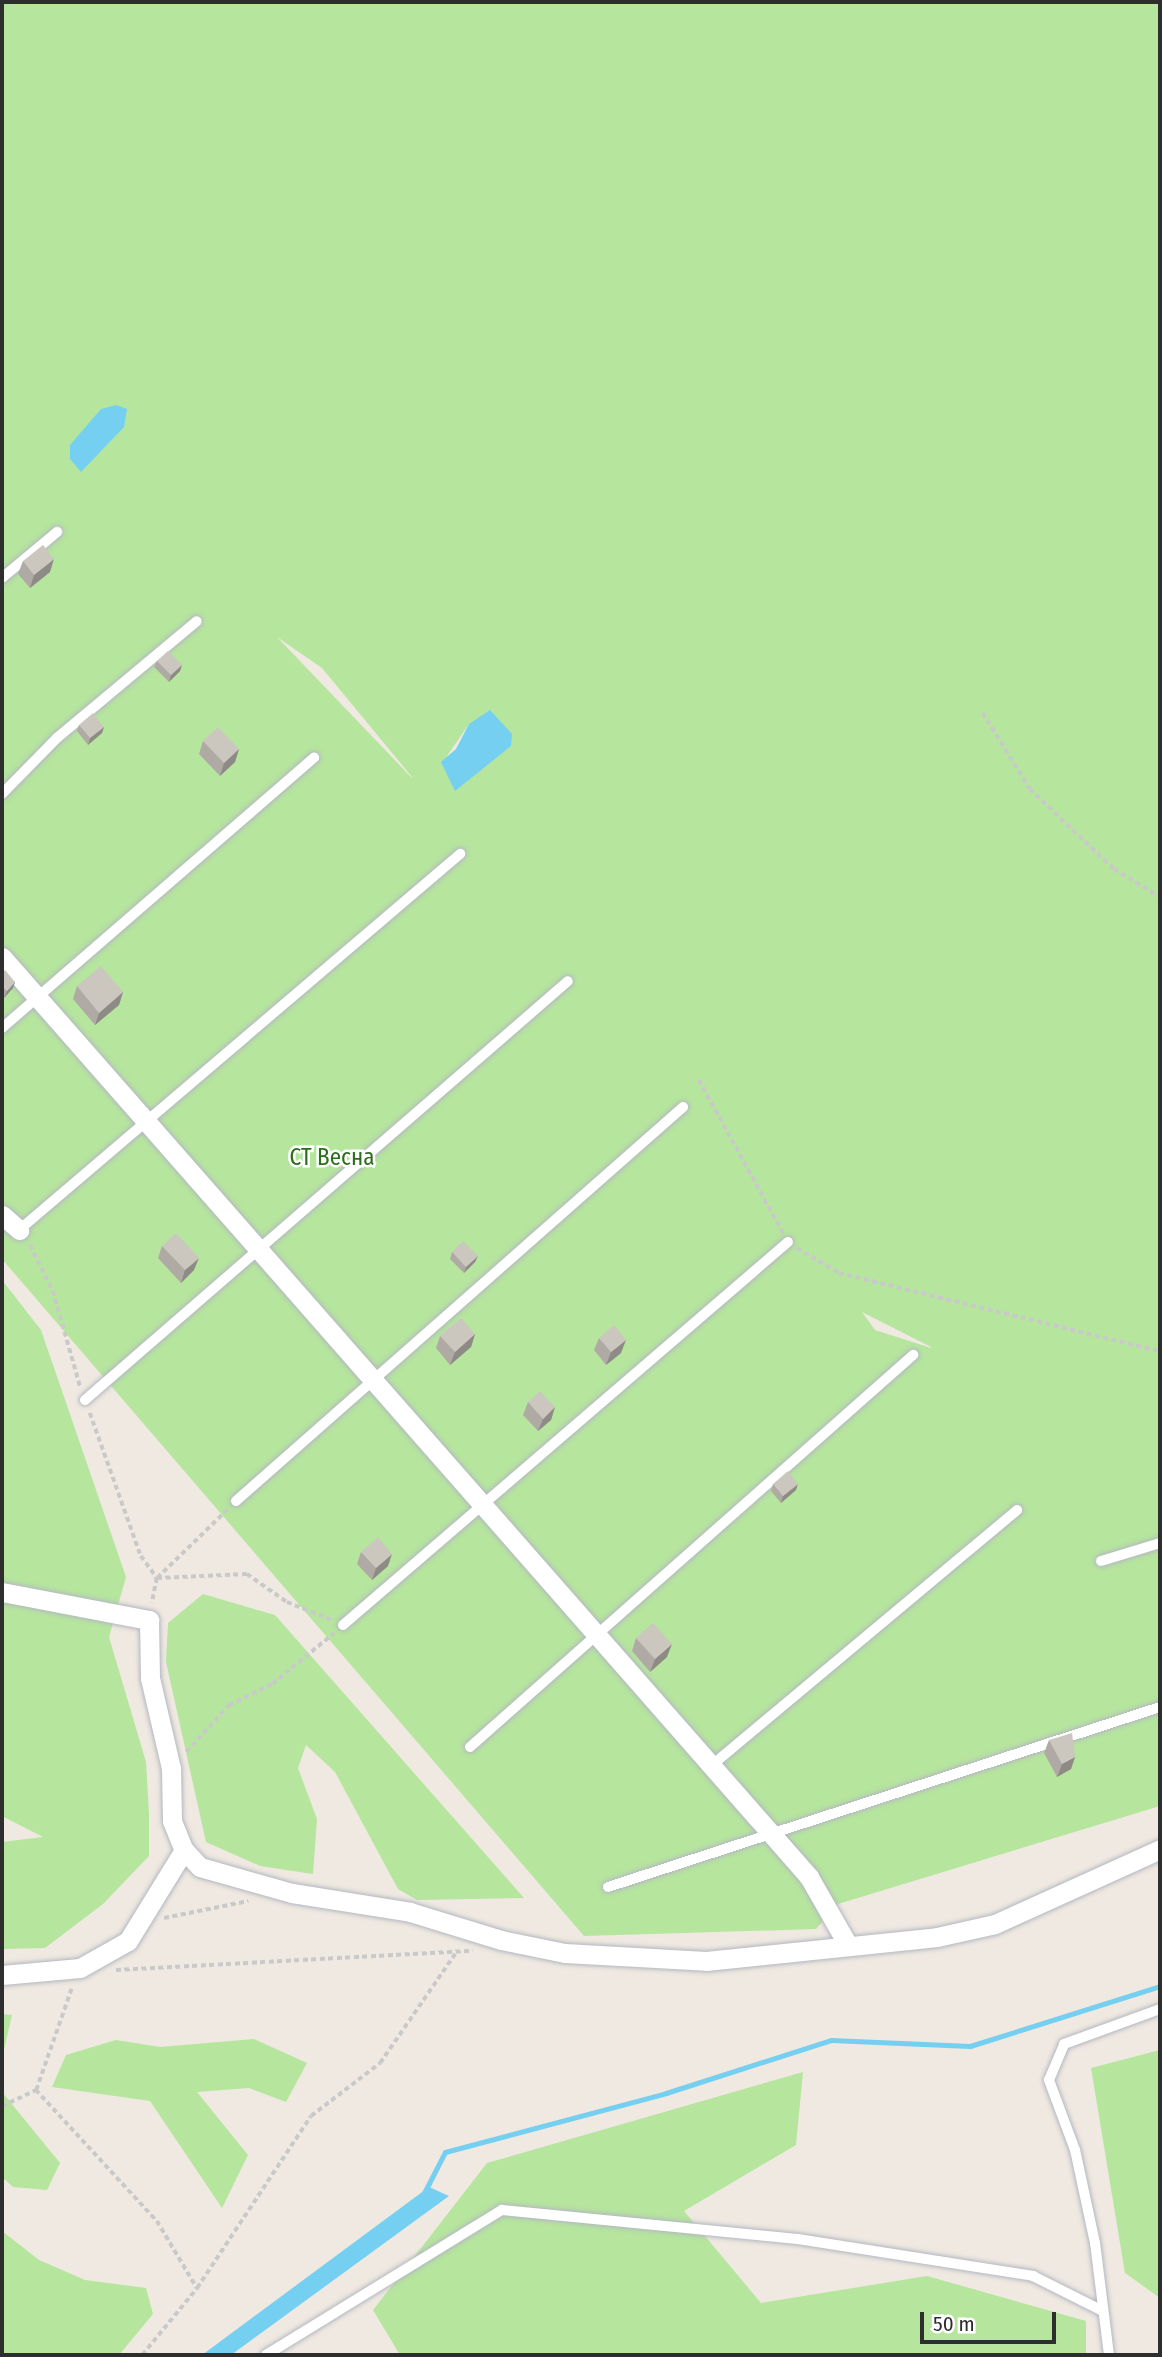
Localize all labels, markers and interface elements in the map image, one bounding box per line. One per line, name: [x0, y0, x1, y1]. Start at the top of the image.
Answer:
park label: СТ Весна: [290, 1143, 374, 1171]
scale bar: [924, 2298, 1060, 2342]
text: 50 m: [933, 2311, 975, 2337]

